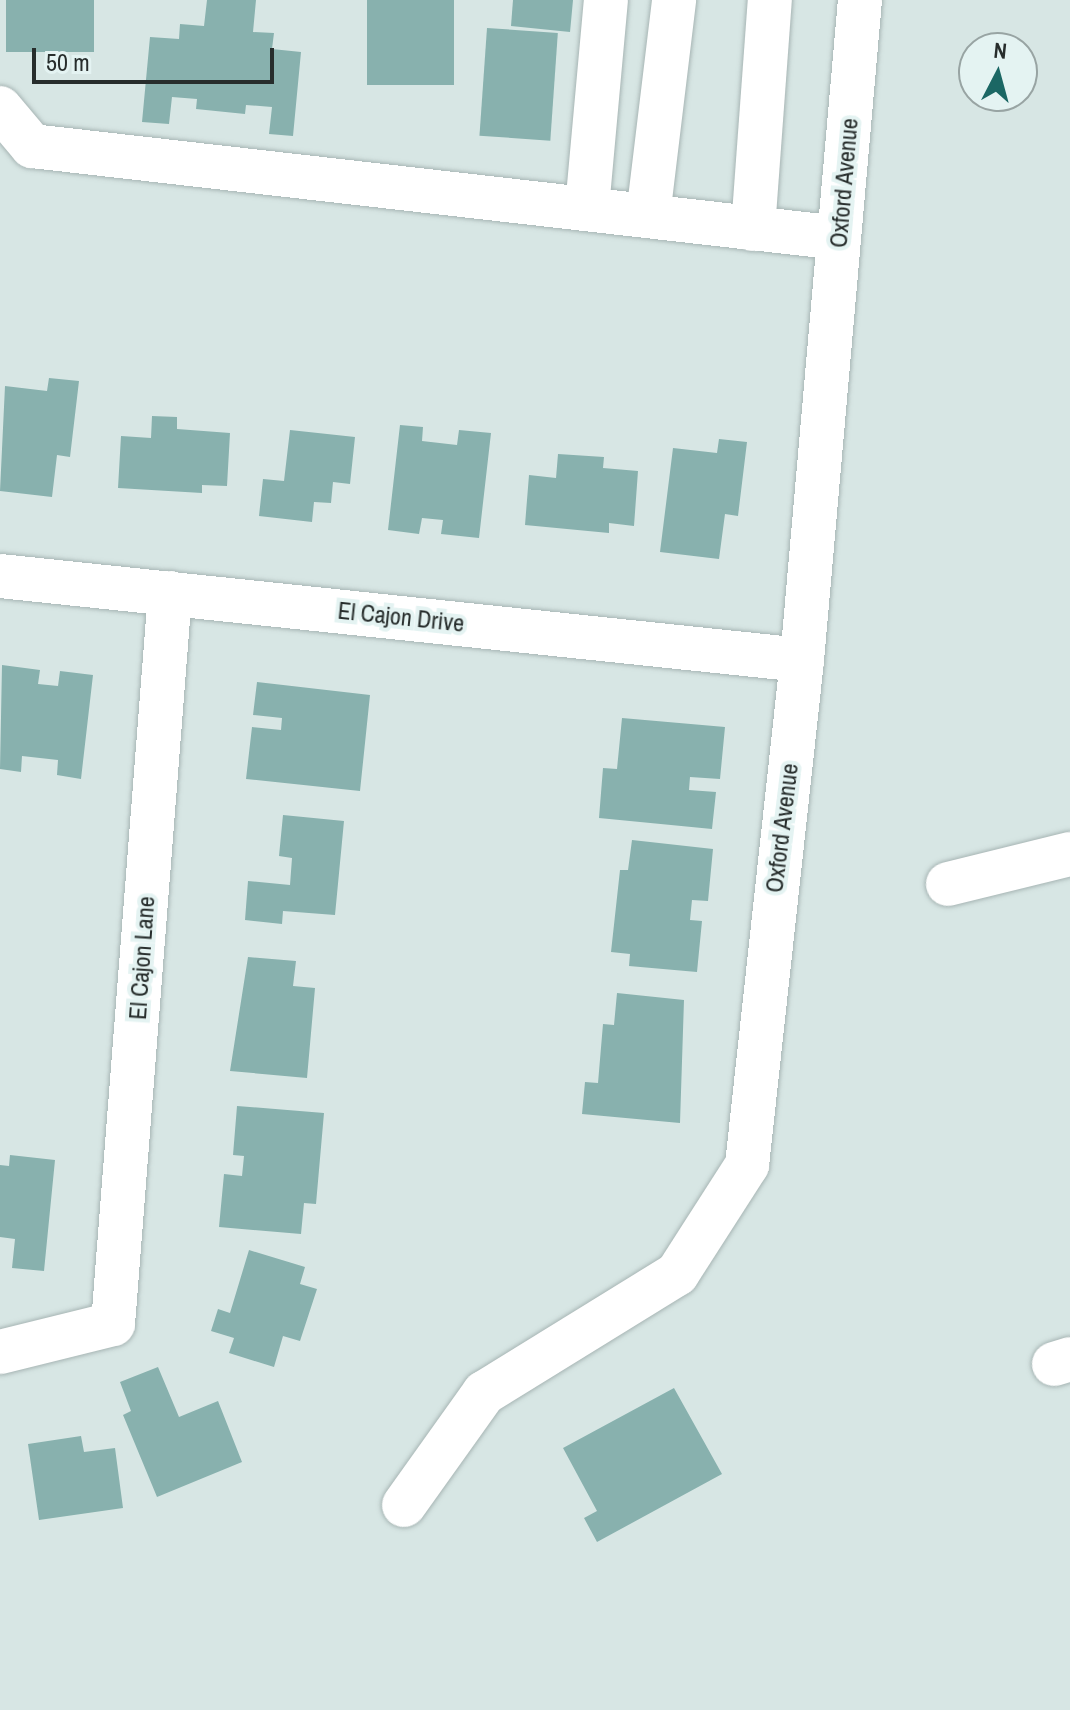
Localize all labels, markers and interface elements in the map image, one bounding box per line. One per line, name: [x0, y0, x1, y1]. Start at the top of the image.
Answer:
scale bar: [36, 32, 278, 82]
north arrow: [958, 32, 1038, 112]
text: N: [992, 35, 1008, 66]
text: 50 m: [46, 46, 90, 78]
street label: Oxford Avenue: [824, 117, 864, 249]
street label: El Cajon Drive: [336, 596, 466, 638]
street label: Oxford Avenue: [760, 761, 804, 895]
street label: El Cajon Lane: [123, 895, 161, 1021]

